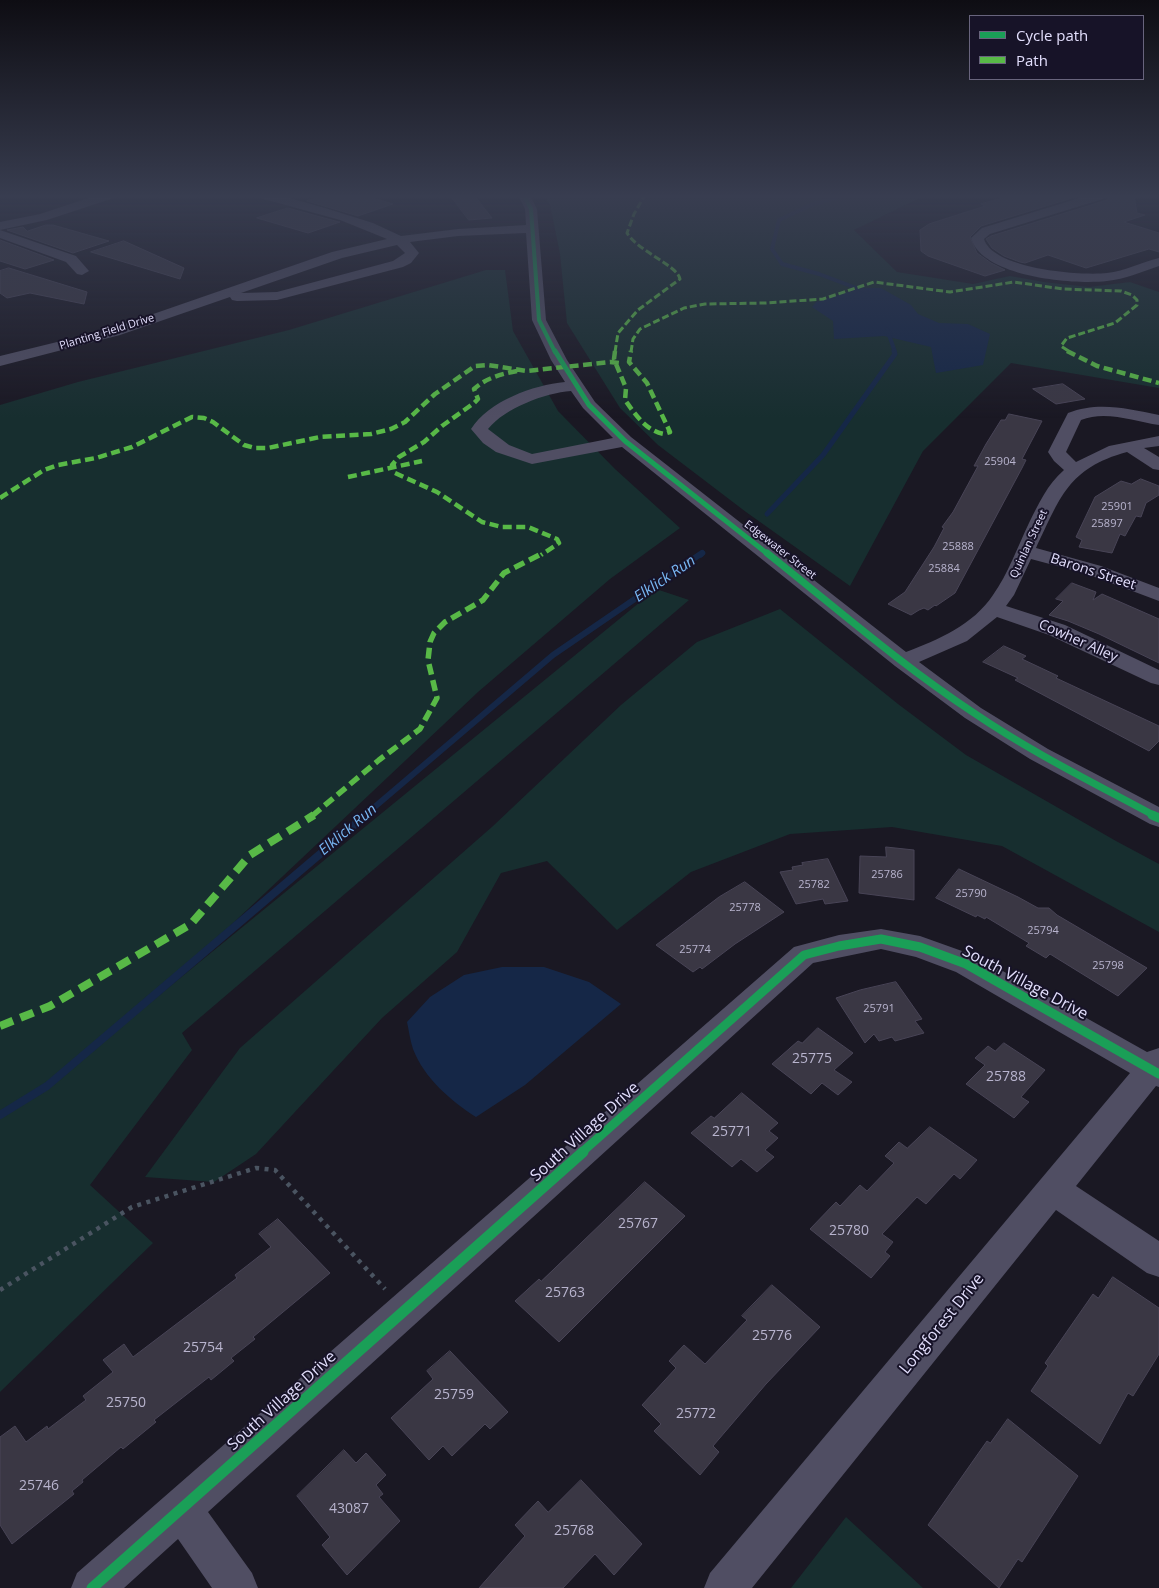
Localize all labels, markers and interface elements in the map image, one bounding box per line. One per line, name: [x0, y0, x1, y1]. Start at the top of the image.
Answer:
legend: [969, 15, 1144, 80]
text: Cycle path: [1016, 25, 1088, 45]
text: Path: [1016, 50, 1048, 70]
street label: Planting Field Drive: [58, 311, 156, 353]
house number: 25904: [984, 455, 1016, 469]
house number: 25901: [1101, 500, 1133, 514]
street label: Quinlan Street: [1007, 508, 1051, 580]
house number: 25897: [1091, 517, 1123, 531]
street label: Edgewater Street: [741, 518, 819, 582]
house number: 25888: [942, 540, 974, 554]
street label: Barons Street: [1048, 550, 1138, 594]
water label: Elklick Run: [631, 552, 699, 606]
house number: 25884: [928, 562, 960, 576]
street label: Cowher Alley: [1036, 616, 1120, 666]
water label: Elklick Run: [315, 801, 381, 859]
house number: 25786: [871, 868, 903, 882]
house number: 25782: [798, 878, 830, 892]
house number: 25790: [955, 887, 987, 901]
house number: 25778: [729, 901, 761, 915]
house number: 25794: [1027, 924, 1059, 938]
street label: South Village Drive: [959, 942, 1091, 1024]
house number: 25774: [679, 943, 711, 957]
house number: 25798: [1092, 959, 1124, 973]
house number: 25791: [863, 1002, 895, 1016]
house number: 25775: [792, 1051, 832, 1067]
house number: 25788: [986, 1069, 1026, 1085]
street label: South Village Drive: [527, 1078, 643, 1186]
house number: 25771: [712, 1124, 752, 1140]
house number: 25767: [618, 1216, 658, 1232]
house number: 25780: [829, 1223, 869, 1239]
street label: Longforest Drive: [896, 1270, 988, 1378]
house number: 25763: [545, 1285, 585, 1301]
house number: 25776: [752, 1328, 792, 1344]
house number: 25754: [183, 1340, 223, 1356]
street label: South Village Drive: [224, 1347, 340, 1455]
house number: 25759: [434, 1387, 474, 1403]
house number: 25750: [106, 1395, 146, 1411]
house number: 25772: [676, 1406, 716, 1422]
house number: 25746: [19, 1478, 59, 1494]
house number: 43087: [329, 1501, 369, 1517]
house number: 25768: [554, 1523, 594, 1539]

